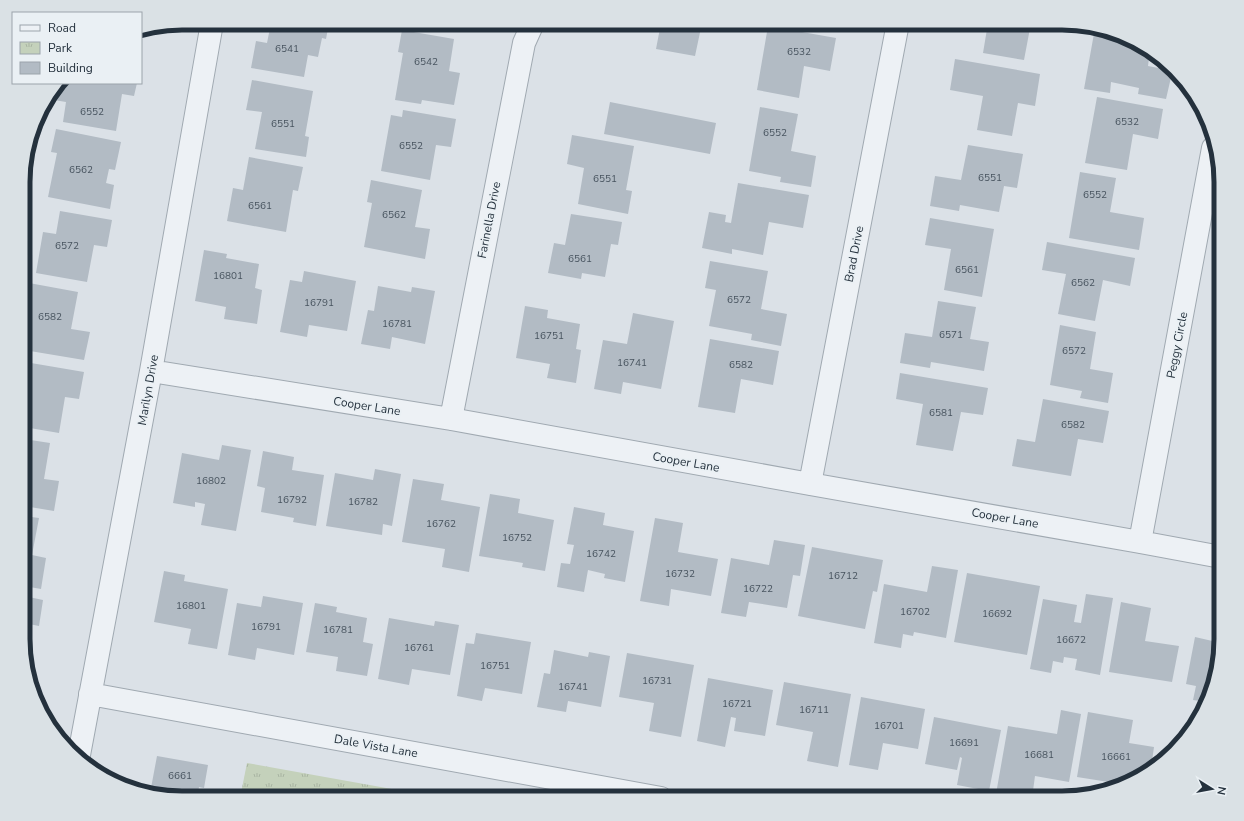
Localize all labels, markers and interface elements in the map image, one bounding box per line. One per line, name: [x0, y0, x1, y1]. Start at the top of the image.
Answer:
legend: [12, 12, 142, 84]
text: Road: [48, 20, 76, 36]
text: Park: [48, 40, 73, 56]
house number: 6541: [275, 42, 299, 56]
house number: 6532: [787, 45, 811, 59]
house number: 6542: [414, 55, 438, 69]
text: Building: [48, 60, 93, 76]
house number: 6552: [80, 105, 104, 119]
house number: 6532: [1115, 115, 1139, 129]
house number: 6551: [271, 117, 295, 131]
house number: 6552: [763, 126, 787, 140]
house number: 6552: [399, 139, 423, 153]
house number: 6562: [69, 163, 93, 177]
house number: 6551: [978, 171, 1002, 185]
house number: 6551: [593, 172, 617, 186]
street label: Farinella Drive: [474, 180, 504, 260]
house number: 6552: [1083, 188, 1107, 202]
house number: 6561: [248, 199, 272, 213]
house number: 6562: [382, 208, 406, 222]
street label: Brad Drive: [841, 224, 867, 284]
house number: 6572: [55, 239, 79, 253]
house number: 6561: [568, 252, 592, 266]
house number: 6561: [955, 263, 979, 277]
house number: 16801: [213, 269, 243, 283]
house number: 6562: [1071, 276, 1095, 290]
house number: 6572: [727, 293, 751, 307]
house number: 16791: [304, 296, 334, 310]
house number: 6582: [38, 310, 62, 324]
street label: Peggy Circle: [1163, 310, 1191, 380]
house number: 16781: [382, 317, 412, 331]
house number: 6571: [939, 328, 963, 342]
house number: 16751: [534, 329, 564, 343]
house number: 6572: [1062, 344, 1086, 358]
street label: Marilyn Drive: [134, 353, 162, 427]
house number: 16741: [617, 356, 647, 370]
house number: 6582: [729, 358, 753, 372]
street label: Cooper Lane: [332, 393, 402, 419]
house number: 6581: [929, 406, 953, 420]
house number: 6582: [1061, 418, 1085, 432]
street label: Cooper Lane: [651, 448, 721, 476]
house number: 16802: [196, 474, 226, 488]
house number: 16792: [277, 493, 307, 507]
house number: 16782: [348, 495, 378, 509]
street label: Cooper Lane: [970, 504, 1040, 532]
house number: 16762: [426, 517, 456, 531]
house number: 16752: [502, 531, 532, 545]
house number: 16742: [586, 547, 616, 561]
house number: 16732: [665, 567, 695, 581]
house number: 16712: [828, 569, 858, 583]
house number: 16722: [743, 582, 773, 596]
house number: 16801: [176, 599, 206, 613]
house number: 16702: [900, 605, 930, 619]
house number: 16692: [982, 607, 1012, 621]
house number: 16791: [251, 620, 281, 634]
house number: 16781: [323, 623, 353, 637]
house number: 16672: [1056, 633, 1086, 647]
house number: 16761: [404, 641, 434, 655]
house number: 16751: [480, 659, 510, 673]
house number: 16731: [642, 674, 672, 688]
house number: 16741: [558, 680, 588, 694]
house number: 16721: [722, 697, 752, 711]
house number: 16711: [799, 703, 829, 717]
house number: 16701: [874, 719, 904, 733]
street label: Dale Vista Lane: [333, 731, 419, 761]
house number: 16691: [949, 736, 979, 750]
house number: 16681: [1024, 748, 1054, 762]
house number: 16661: [1101, 750, 1131, 764]
house number: 6661: [168, 769, 192, 783]
north arrow: [1192, 769, 1232, 809]
text: N: [1213, 785, 1229, 796]

